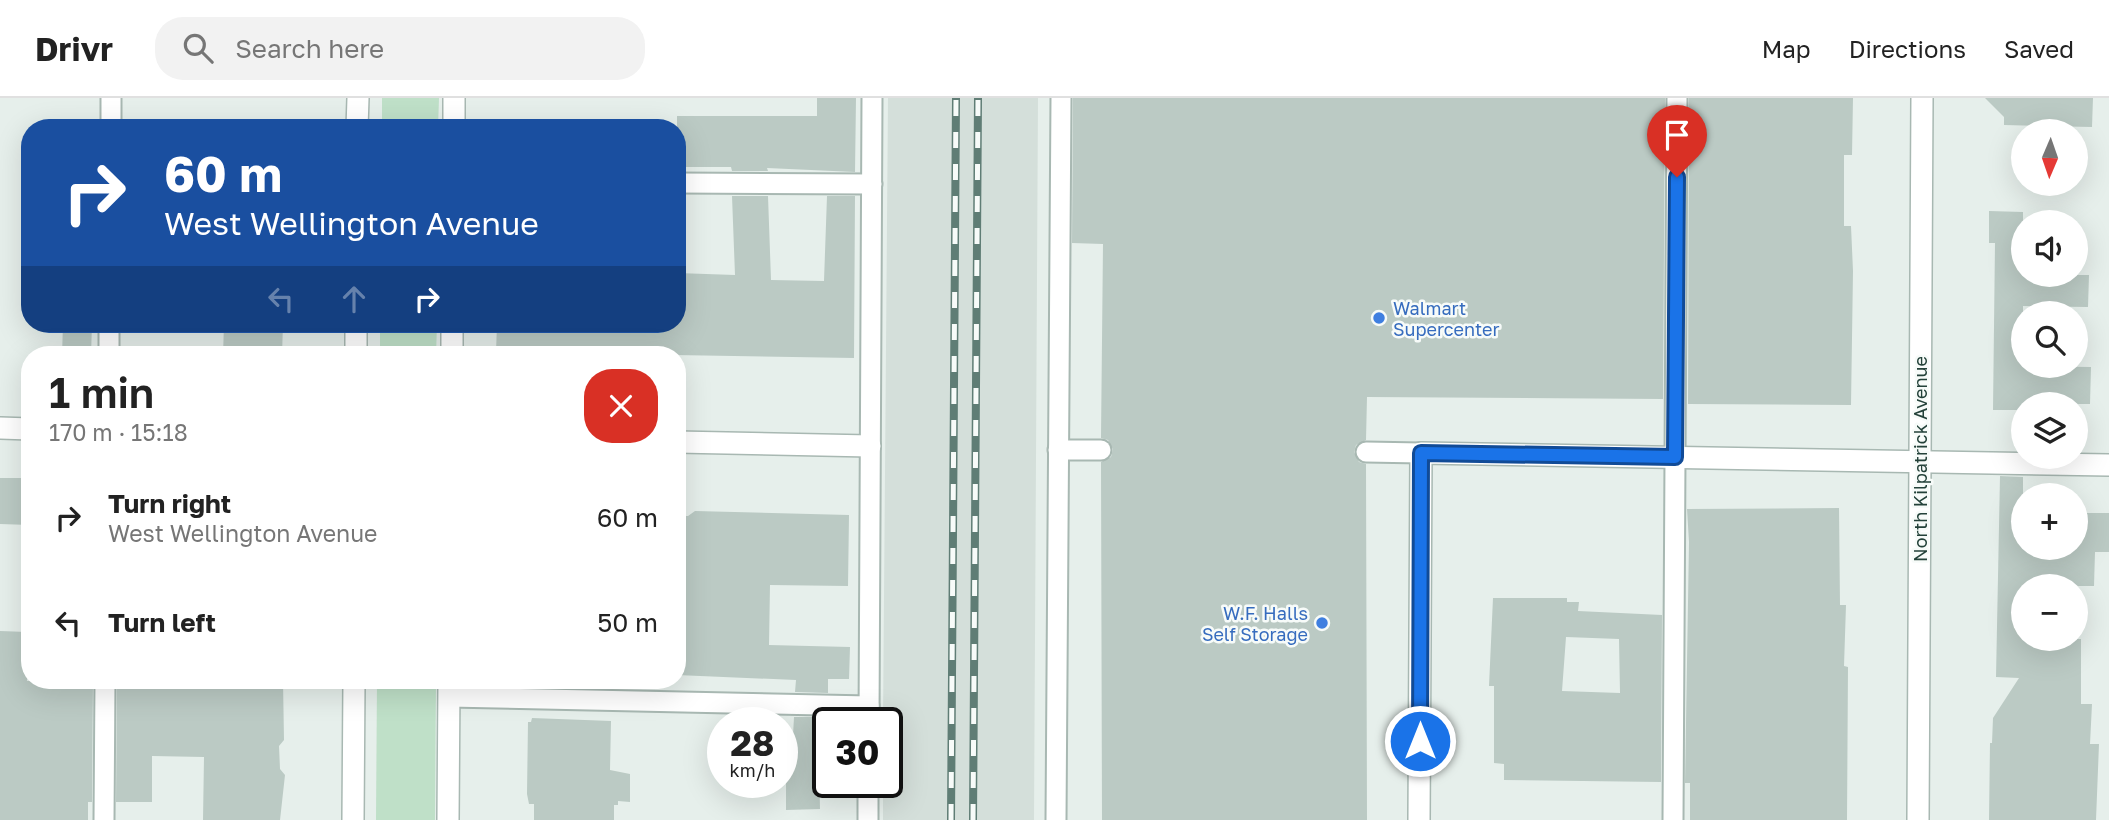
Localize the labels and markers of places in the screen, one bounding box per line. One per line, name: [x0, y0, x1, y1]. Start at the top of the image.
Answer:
pin: [1647, 105, 1707, 177]
place label: Walmart Supercenter: [1393, 297, 1500, 340]
marker: Walmart Supercenter: [1371, 310, 1387, 326]
place label: W.F. Halls Self Storage: [1202, 602, 1308, 645]
marker: W.F. Halls Self Storage: [1314, 615, 1330, 631]

